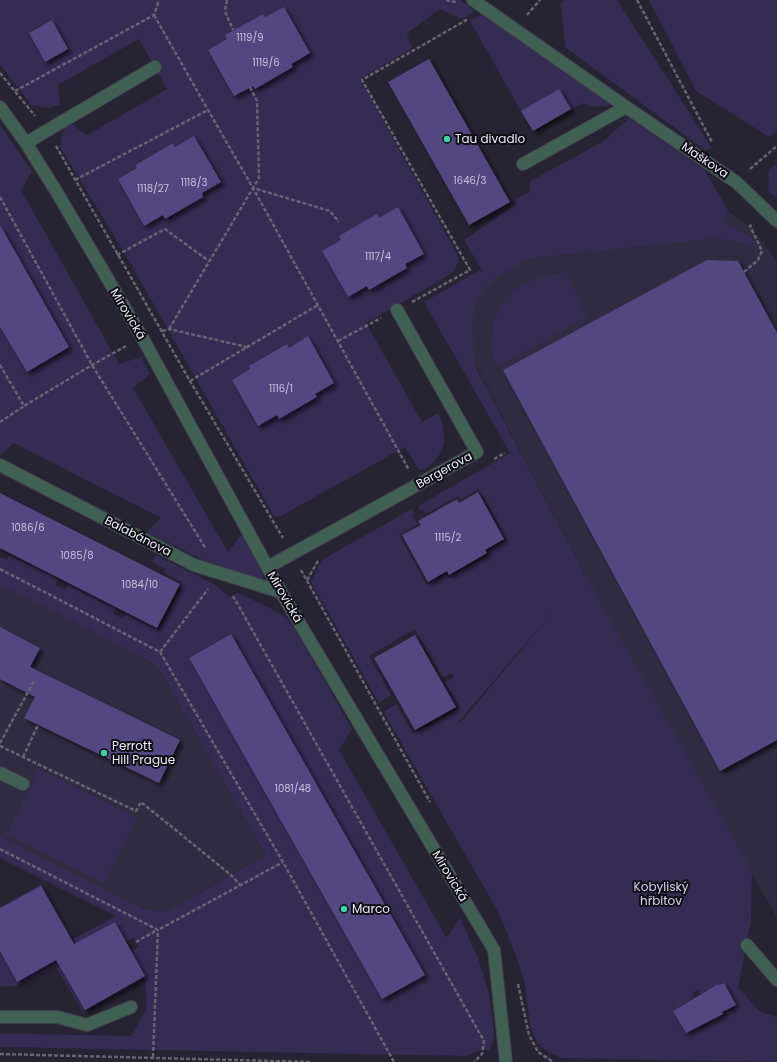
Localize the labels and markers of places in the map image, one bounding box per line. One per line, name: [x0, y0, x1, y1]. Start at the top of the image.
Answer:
place label: Tau divadlo: [455, 130, 525, 147]
marker: Tau divadlo: [442, 134, 452, 144]
place label: Perrott Hill Prague: [112, 737, 175, 768]
marker: Perrott Hill Prague: [99, 748, 109, 758]
place label: Marco: [352, 900, 390, 917]
marker: Marco: [339, 904, 349, 914]

